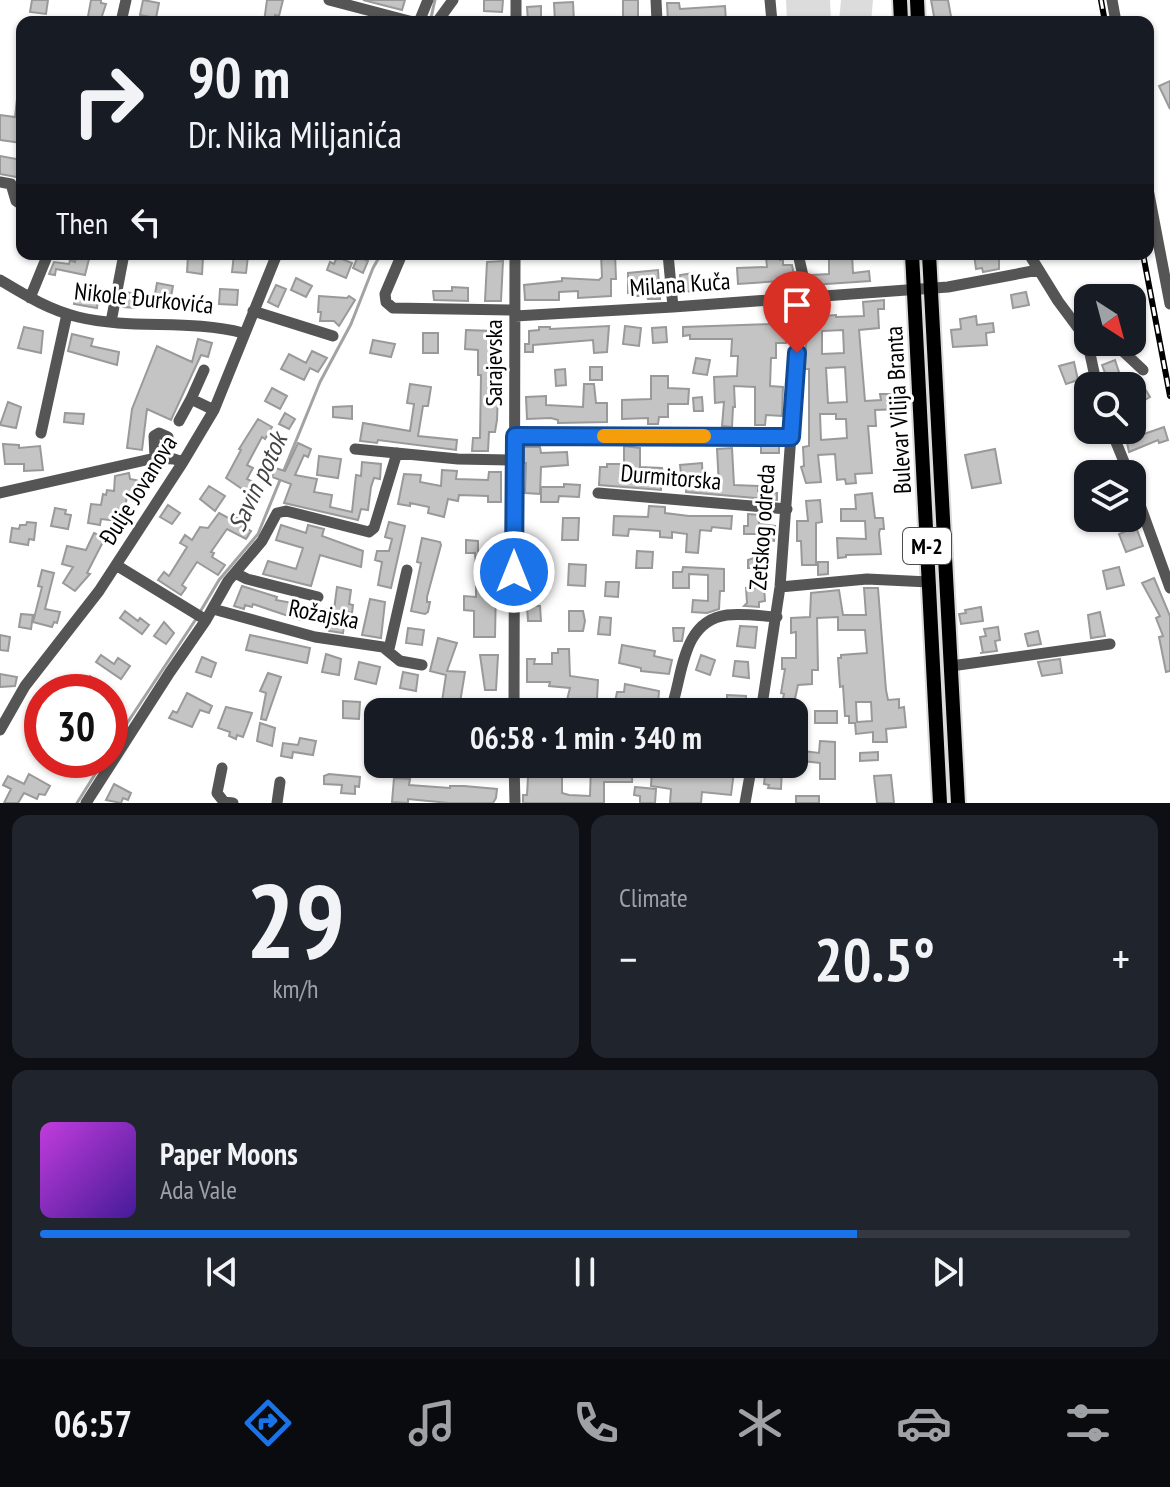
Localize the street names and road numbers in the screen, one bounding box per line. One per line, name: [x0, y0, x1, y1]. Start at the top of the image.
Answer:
street label: Milana Kuča: [629, 265, 731, 303]
street label: Nikole Đurkovića: [73, 275, 215, 321]
street label: Sarajevska: [478, 319, 509, 407]
street label: Bulevar Vilija Branta: [878, 325, 918, 495]
street label: Đulje Jovanova: [92, 429, 184, 551]
street label: Durmitorska: [619, 457, 723, 497]
street label: Zetskog odreda: [742, 463, 782, 591]
road number: M-2: [903, 528, 951, 564]
street label: Rožajska: [286, 592, 362, 636]

